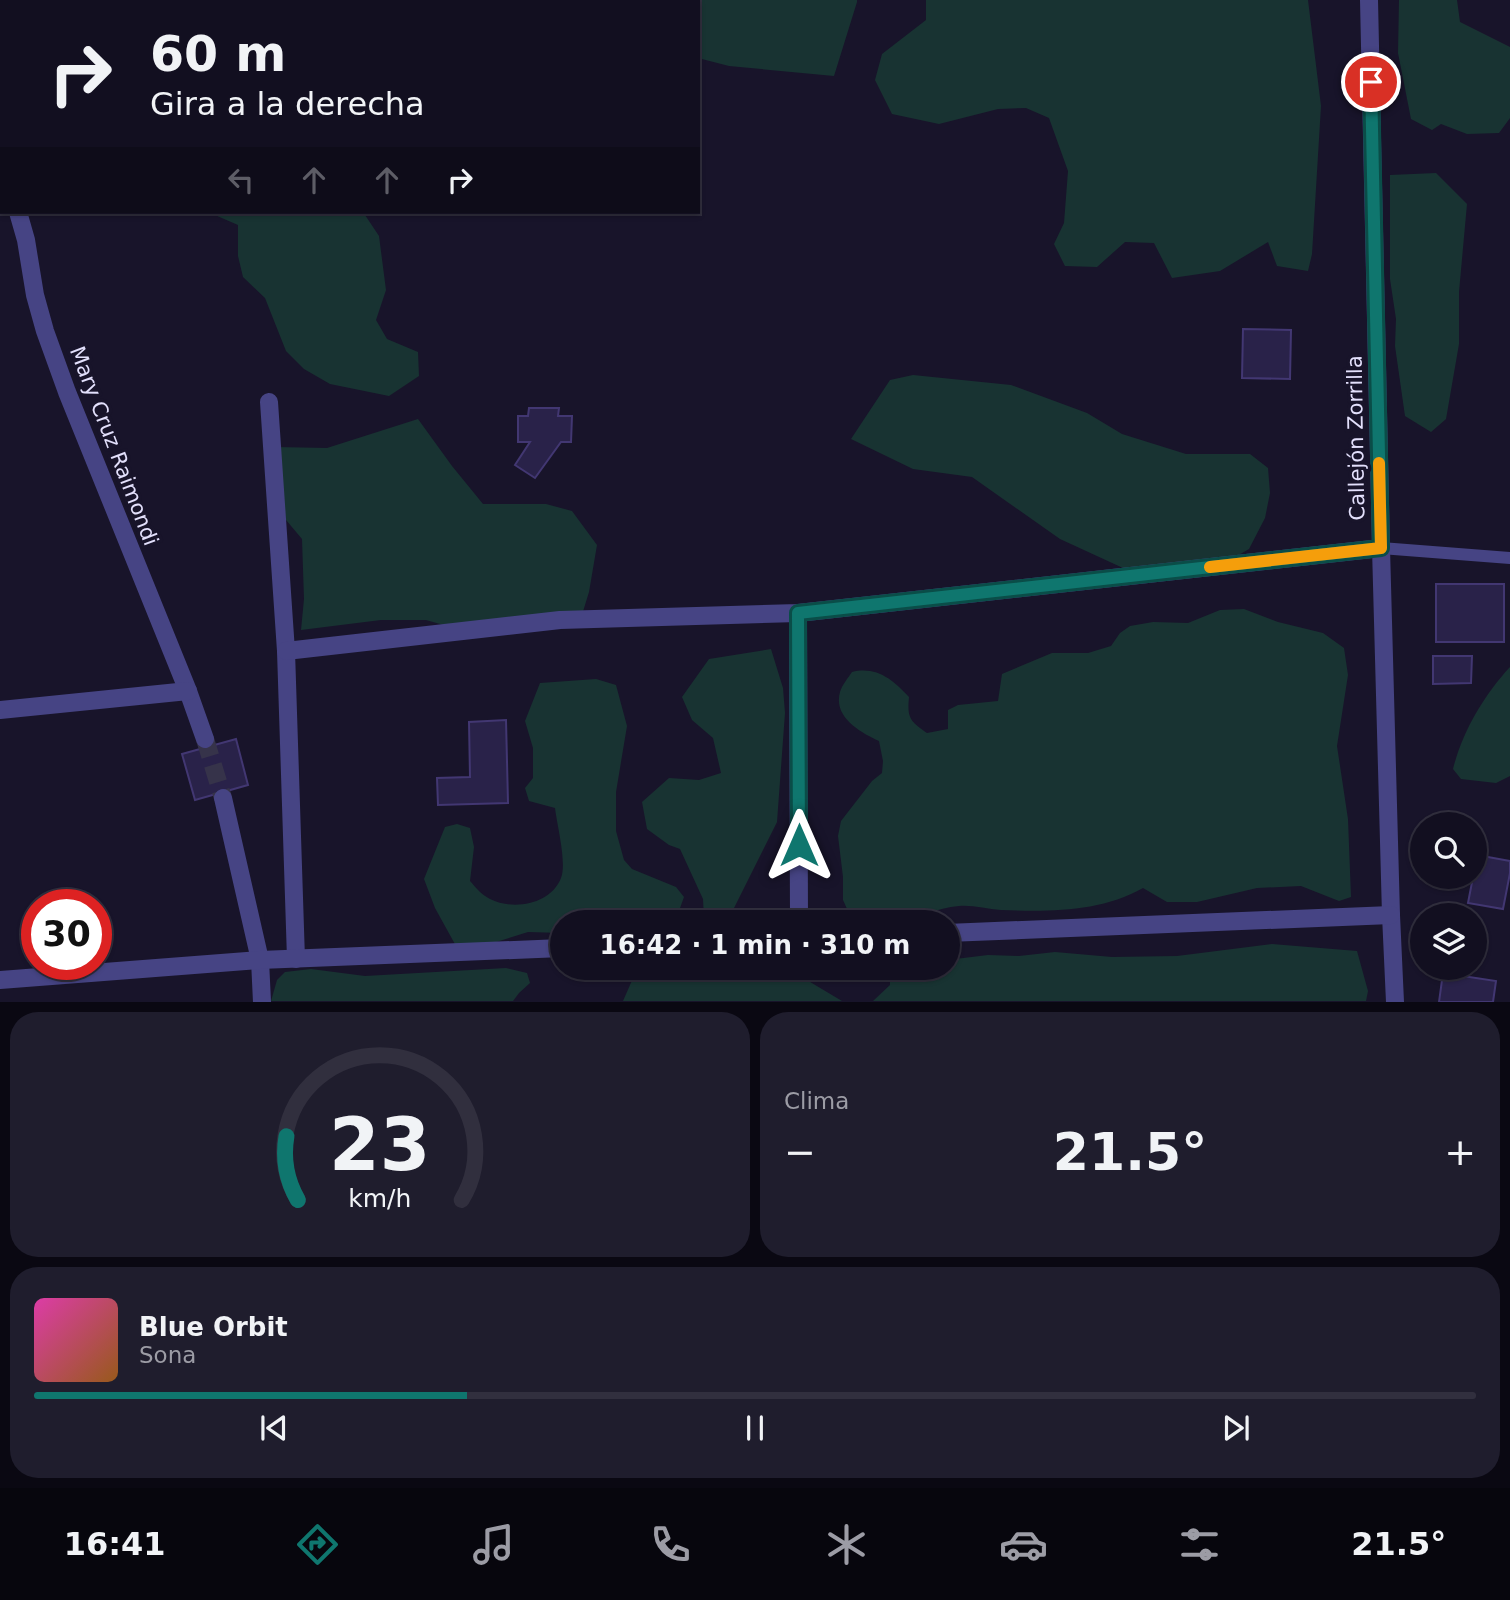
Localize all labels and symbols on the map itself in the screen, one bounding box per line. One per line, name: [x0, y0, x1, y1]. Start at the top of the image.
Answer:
pin: [1341, 52, 1401, 112]
street label: Mary Cruz Raimondi: [65, 343, 163, 549]
street label: Callejón Zorrilla: [1343, 355, 1369, 521]
position arrow: [762, 808, 836, 882]
speed limit sign: 30: [21, 889, 112, 980]

